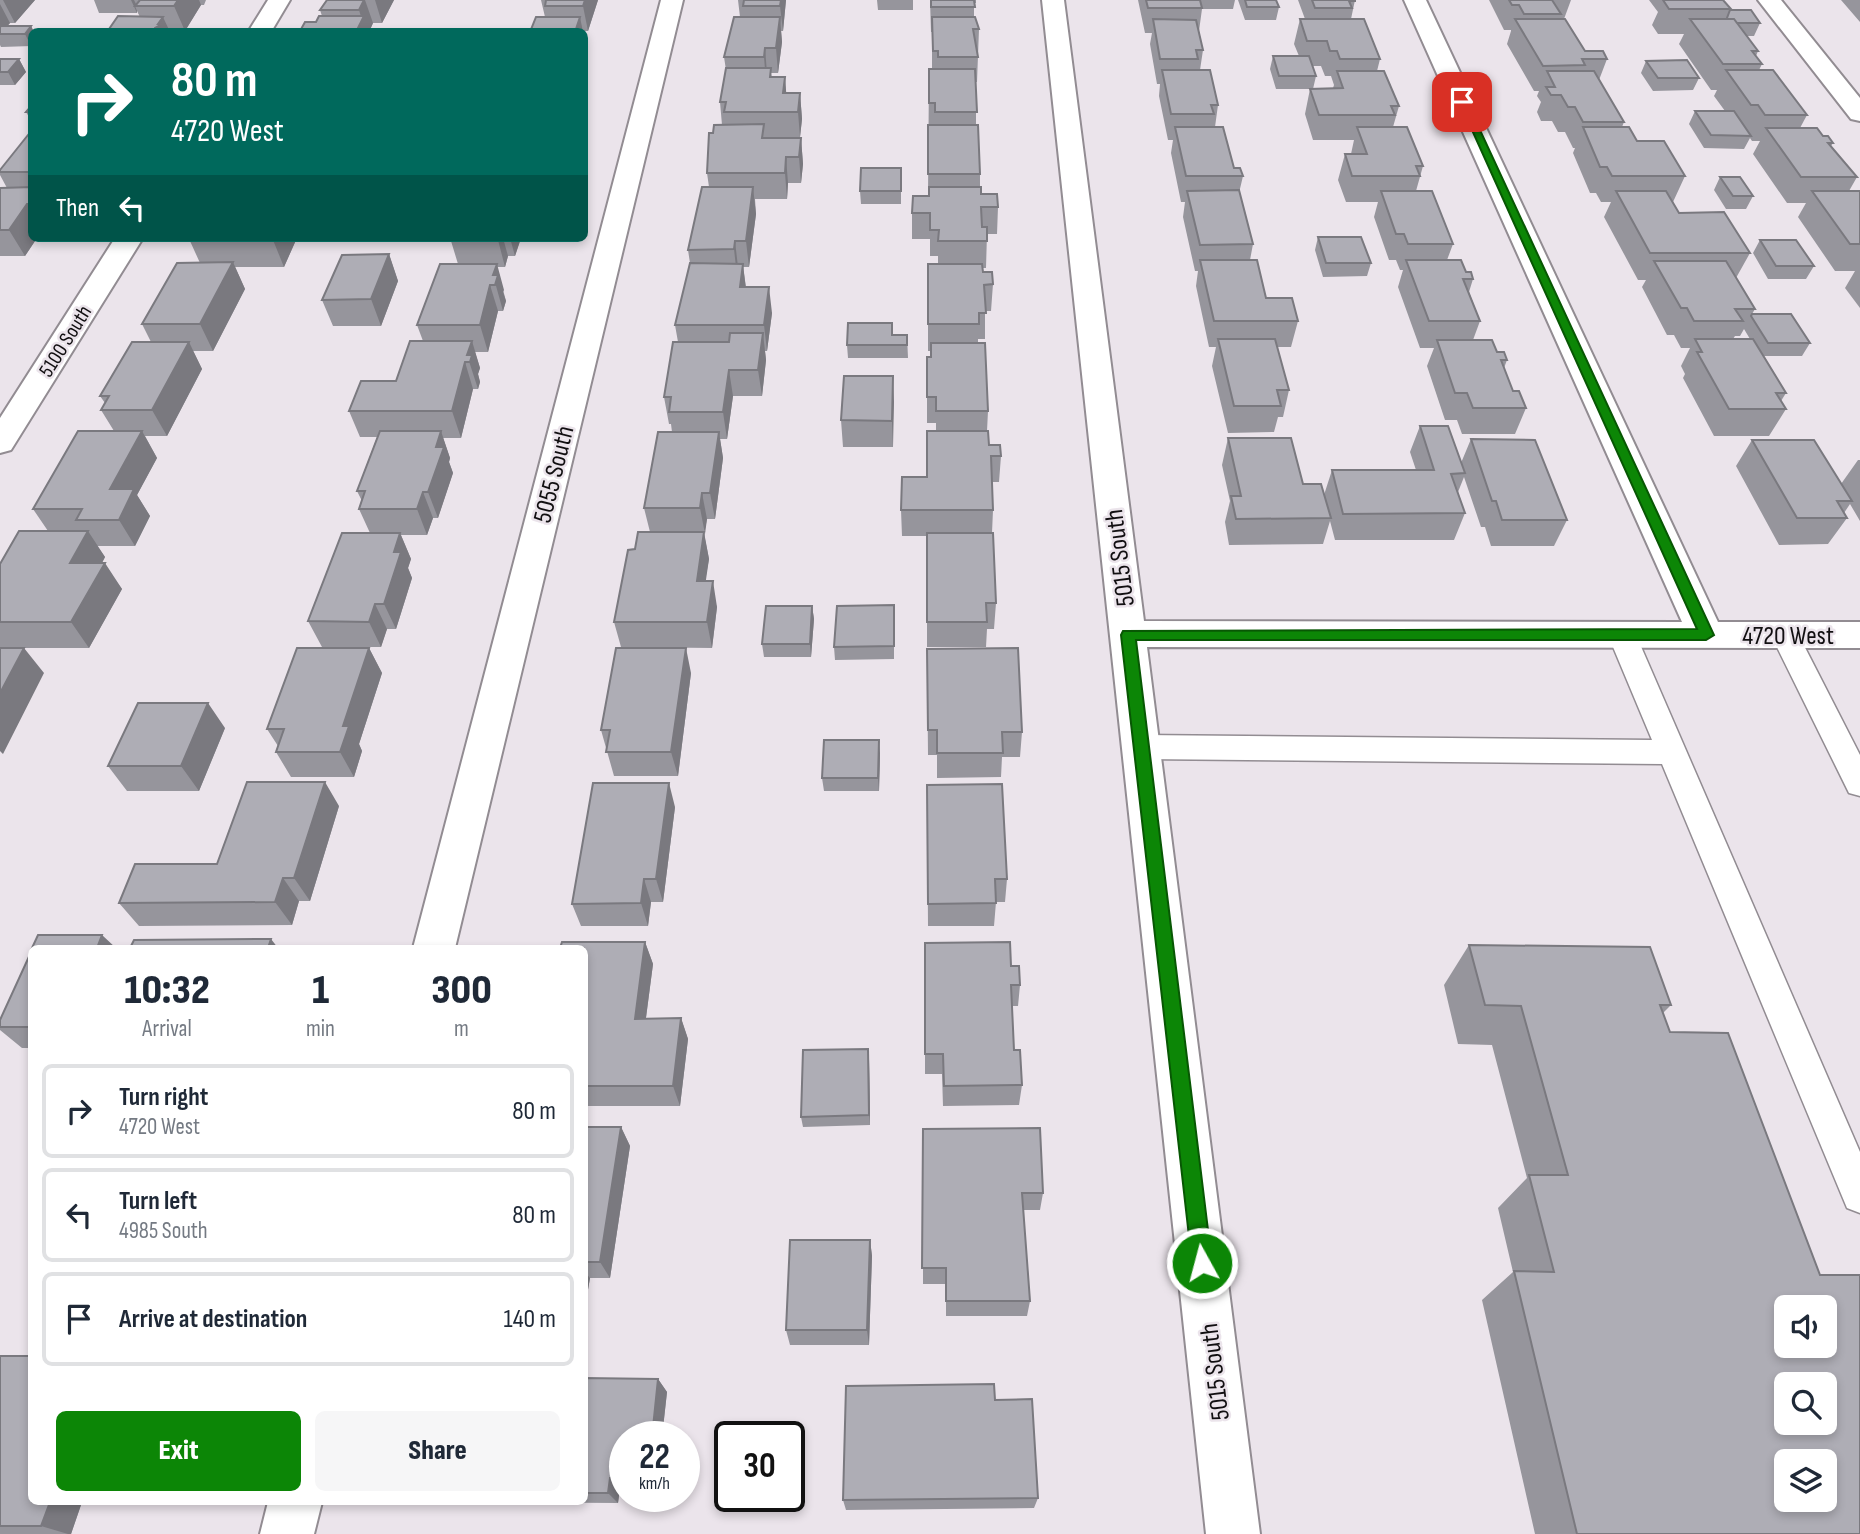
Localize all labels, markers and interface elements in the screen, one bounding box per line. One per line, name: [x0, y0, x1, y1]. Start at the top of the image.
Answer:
text: 80 m: [171, 52, 258, 111]
icon: right: [56, 56, 147, 147]
pin: [1432, 72, 1492, 132]
icon: arrive: [1443, 83, 1481, 121]
text: 4720 West: [171, 112, 284, 151]
icon: left: [113, 189, 151, 227]
text: Then: [56, 193, 99, 224]
street label: 5100 South: [34, 301, 97, 382]
street label: 5055 South: [527, 423, 581, 526]
street label: 5015 South: [1099, 508, 1142, 608]
street label: 4720 West: [1742, 621, 1834, 652]
text: 10:32: [124, 965, 210, 1016]
text: 1: [312, 965, 329, 1016]
text: 300: [431, 965, 492, 1016]
text: Arrival: [142, 1015, 192, 1043]
text: min: [306, 1015, 335, 1043]
text: m: [454, 1015, 469, 1043]
text: Turn right: [119, 1082, 208, 1113]
icon: right: [60, 1092, 98, 1130]
text: 80 m: [512, 1096, 556, 1127]
text: 4720 West: [119, 1113, 200, 1141]
text: Turn left: [119, 1186, 197, 1217]
icon: left: [60, 1196, 98, 1234]
text: 80 m: [512, 1200, 556, 1231]
text: 4985 South: [119, 1217, 208, 1245]
position arrow: [1165, 1226, 1239, 1300]
map controls: [1774, 1295, 1837, 1512]
button: sound: [1774, 1295, 1837, 1358]
icon: arrive: [60, 1300, 98, 1338]
text: Arrive at destination: [119, 1304, 307, 1335]
text: 140 m: [504, 1304, 556, 1335]
street label: 5015 South: [1194, 1322, 1237, 1422]
button: search: [1774, 1372, 1837, 1435]
button: Exit: [56, 1411, 301, 1491]
button: Share: [315, 1411, 560, 1491]
speed limit sign: 30: [714, 1421, 805, 1512]
text: 22: [639, 1436, 670, 1479]
button: layers: [1774, 1449, 1837, 1512]
text: km/h: [639, 1473, 670, 1494]

